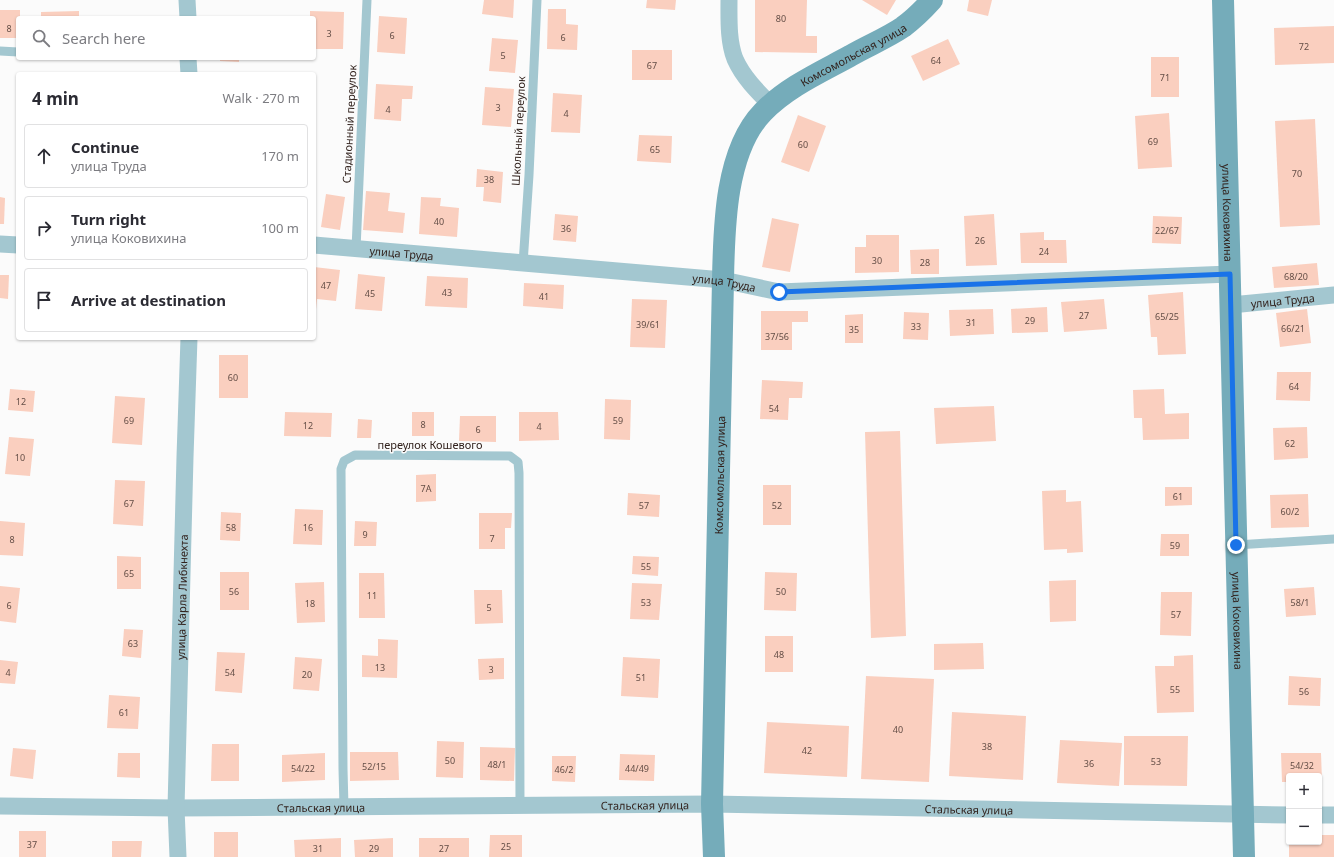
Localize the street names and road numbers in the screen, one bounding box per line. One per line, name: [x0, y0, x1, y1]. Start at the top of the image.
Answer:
street label: Комсомольская улица: [797, 19, 909, 89]
street label: Стадионный переулок: [338, 64, 360, 184]
street label: Школьный переулок: [508, 76, 528, 186]
street label: улица Коковихина: [1220, 164, 1237, 262]
street label: улица Труда: [369, 242, 434, 263]
street label: улица Труда: [692, 270, 757, 294]
street label: улица Труда: [1250, 289, 1315, 311]
street label: Комсомольская улица: [710, 416, 728, 535]
street label: переулок Кошевого: [378, 437, 482, 452]
street label: улица Карла Либкнехта: [172, 534, 191, 660]
street label: улица Коковихина: [1230, 572, 1247, 670]
street label: Стальская улица: [601, 797, 689, 812]
street label: Стальская улица: [277, 799, 365, 815]
street label: Стальская улица: [925, 801, 1013, 817]

